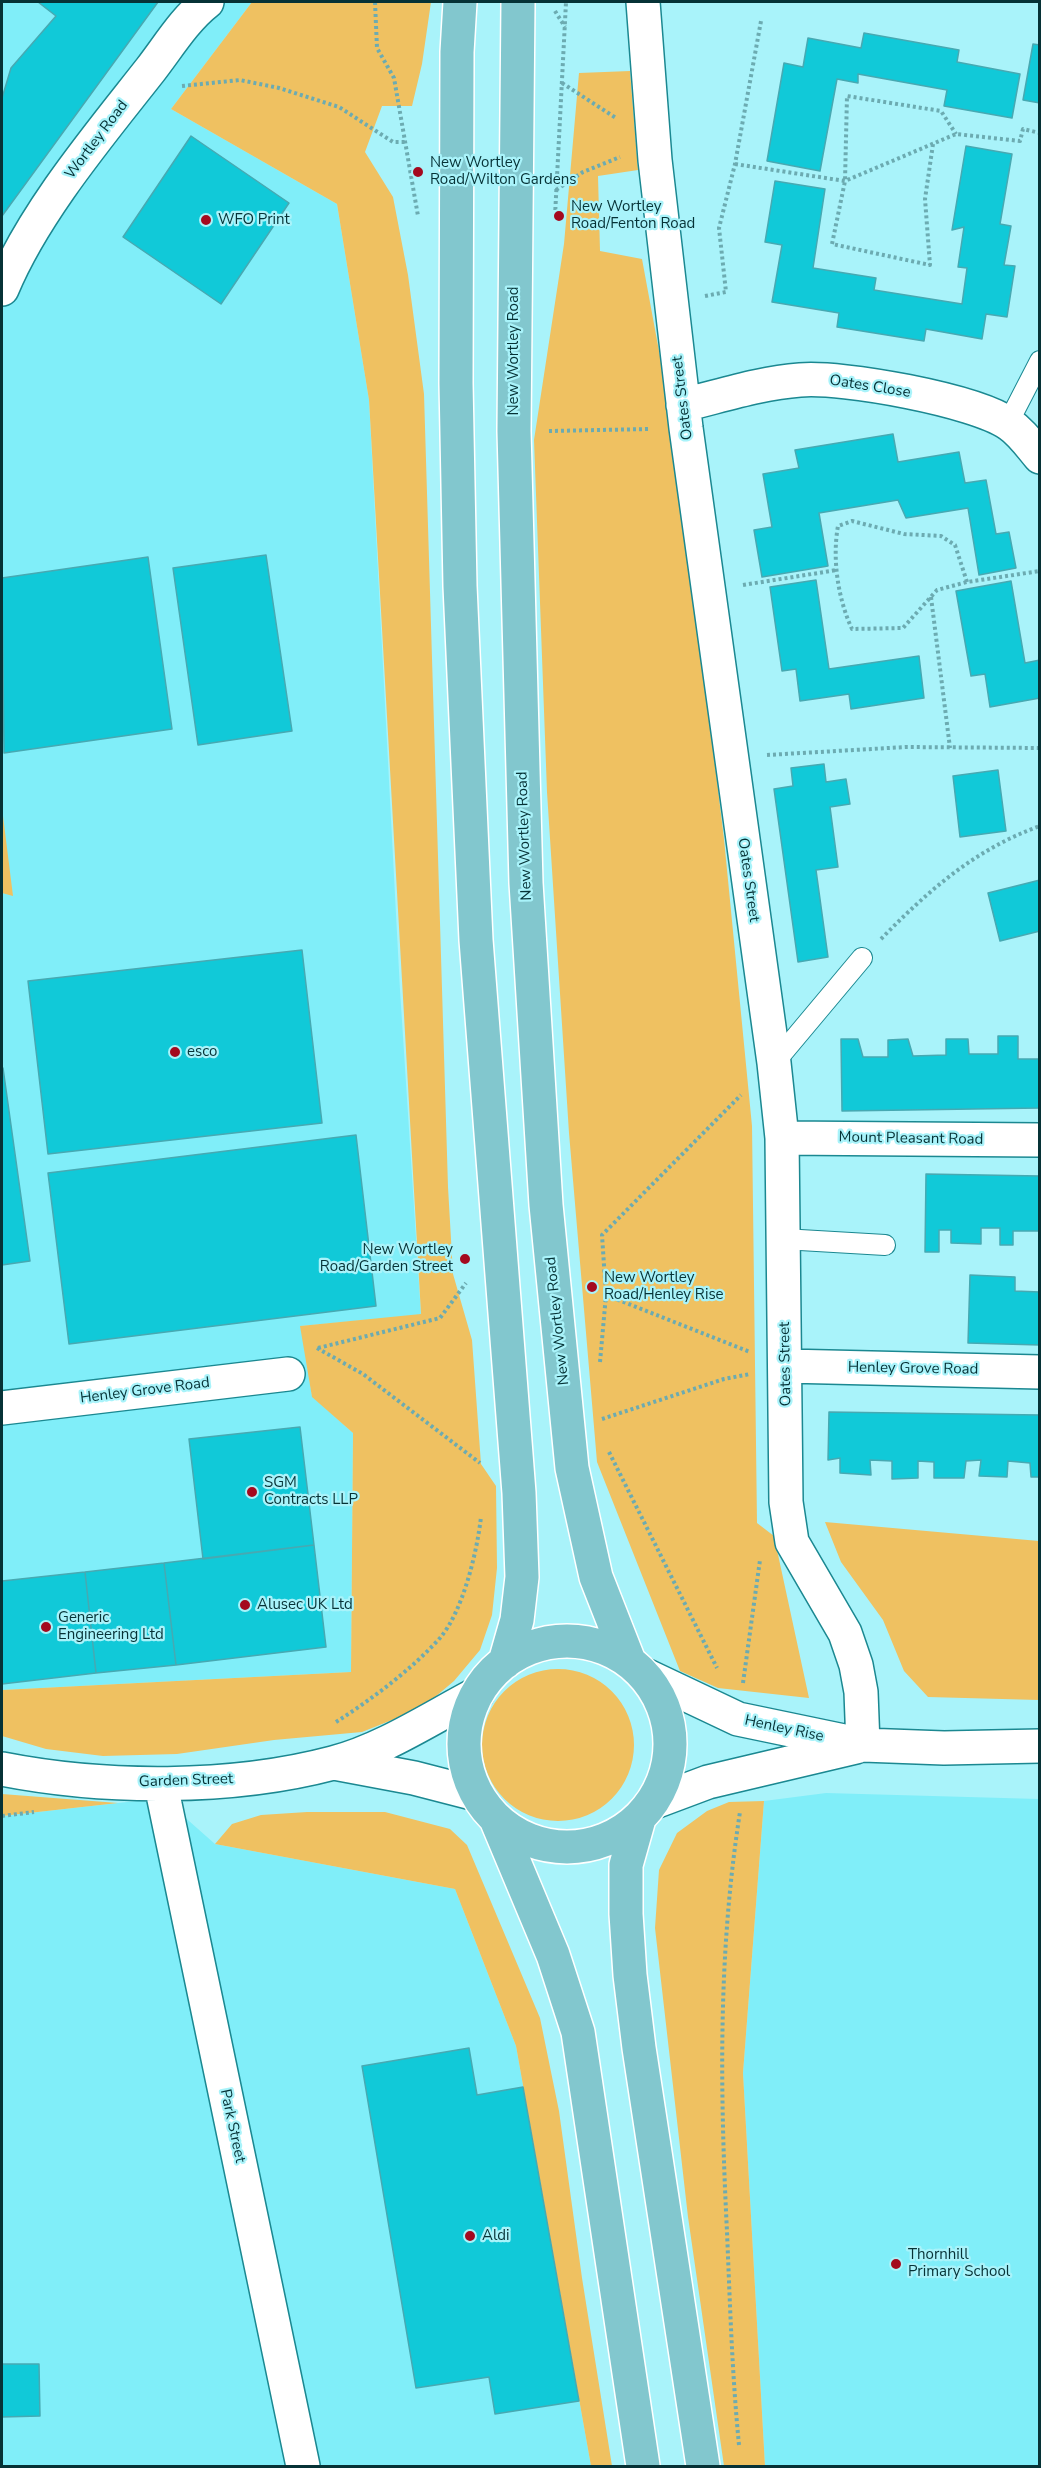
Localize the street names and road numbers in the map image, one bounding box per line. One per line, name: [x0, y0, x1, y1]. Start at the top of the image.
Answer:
street label: Wortley Road: [62, 97, 132, 183]
street label: New Wortley Road: [505, 286, 523, 416]
street label: Oates Street: [669, 355, 697, 441]
street label: Oates Close: [828, 372, 912, 402]
street label: New Wortley Road: [514, 771, 536, 901]
street label: Oates Street: [733, 837, 763, 923]
street label: Mount Pleasant Road: [839, 1129, 983, 1149]
street label: New Wortley Road: [542, 1256, 574, 1386]
street label: Oates Street: [776, 1322, 796, 1406]
street label: Henley Grove Road: [848, 1359, 978, 1379]
street label: Henley Grove Road: [79, 1374, 211, 1408]
street label: Henley Rise: [743, 1712, 825, 1746]
street label: Garden Street: [139, 1770, 233, 1792]
street label: Park Street: [215, 2088, 249, 2164]

